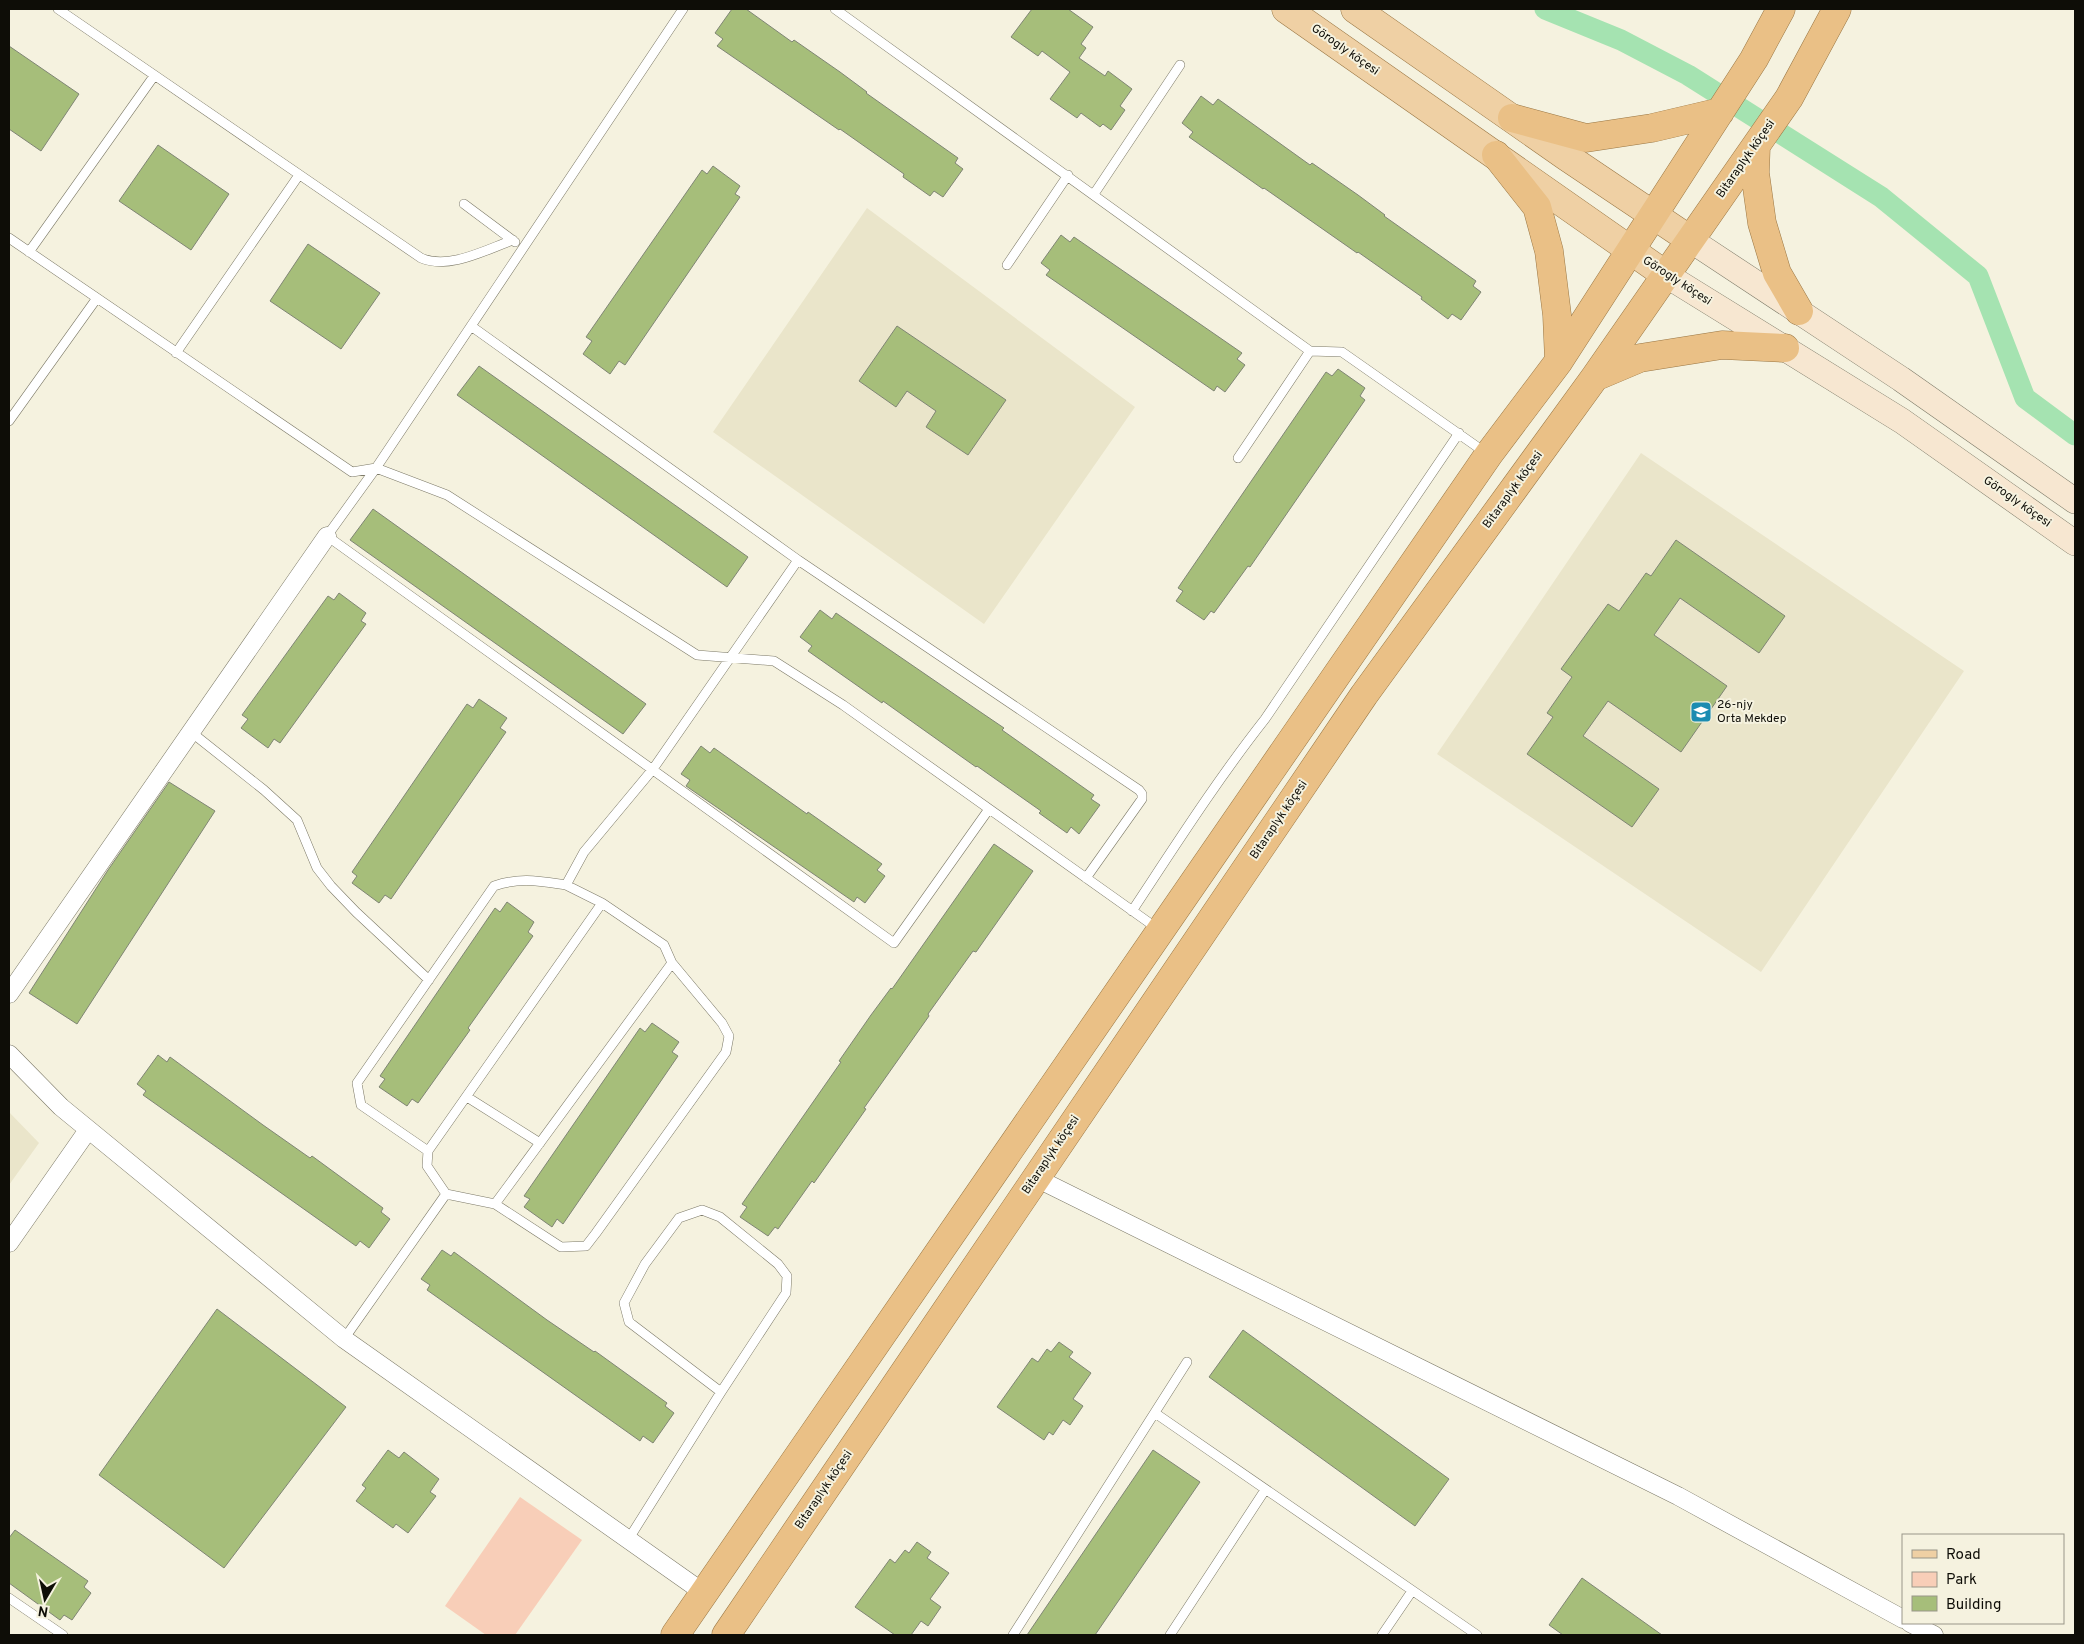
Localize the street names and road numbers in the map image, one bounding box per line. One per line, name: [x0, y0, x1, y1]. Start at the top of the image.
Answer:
street label: Görogly köçesi: [1308, 21, 1382, 79]
street label: Bitaraplyk köçesi: [1713, 117, 1779, 201]
street label: Görogly köçesi: [1639, 253, 1715, 309]
street label: Bitaraplyk köçesi: [1479, 448, 1547, 532]
street label: Görogly köçesi: [1980, 473, 2054, 531]
street label: Bitaraplyk köçesi: [1247, 777, 1311, 863]
street label: Bitaraplyk köçesi: [1019, 1112, 1083, 1198]
street label: Bitaraplyk köçesi: [792, 1447, 856, 1533]

